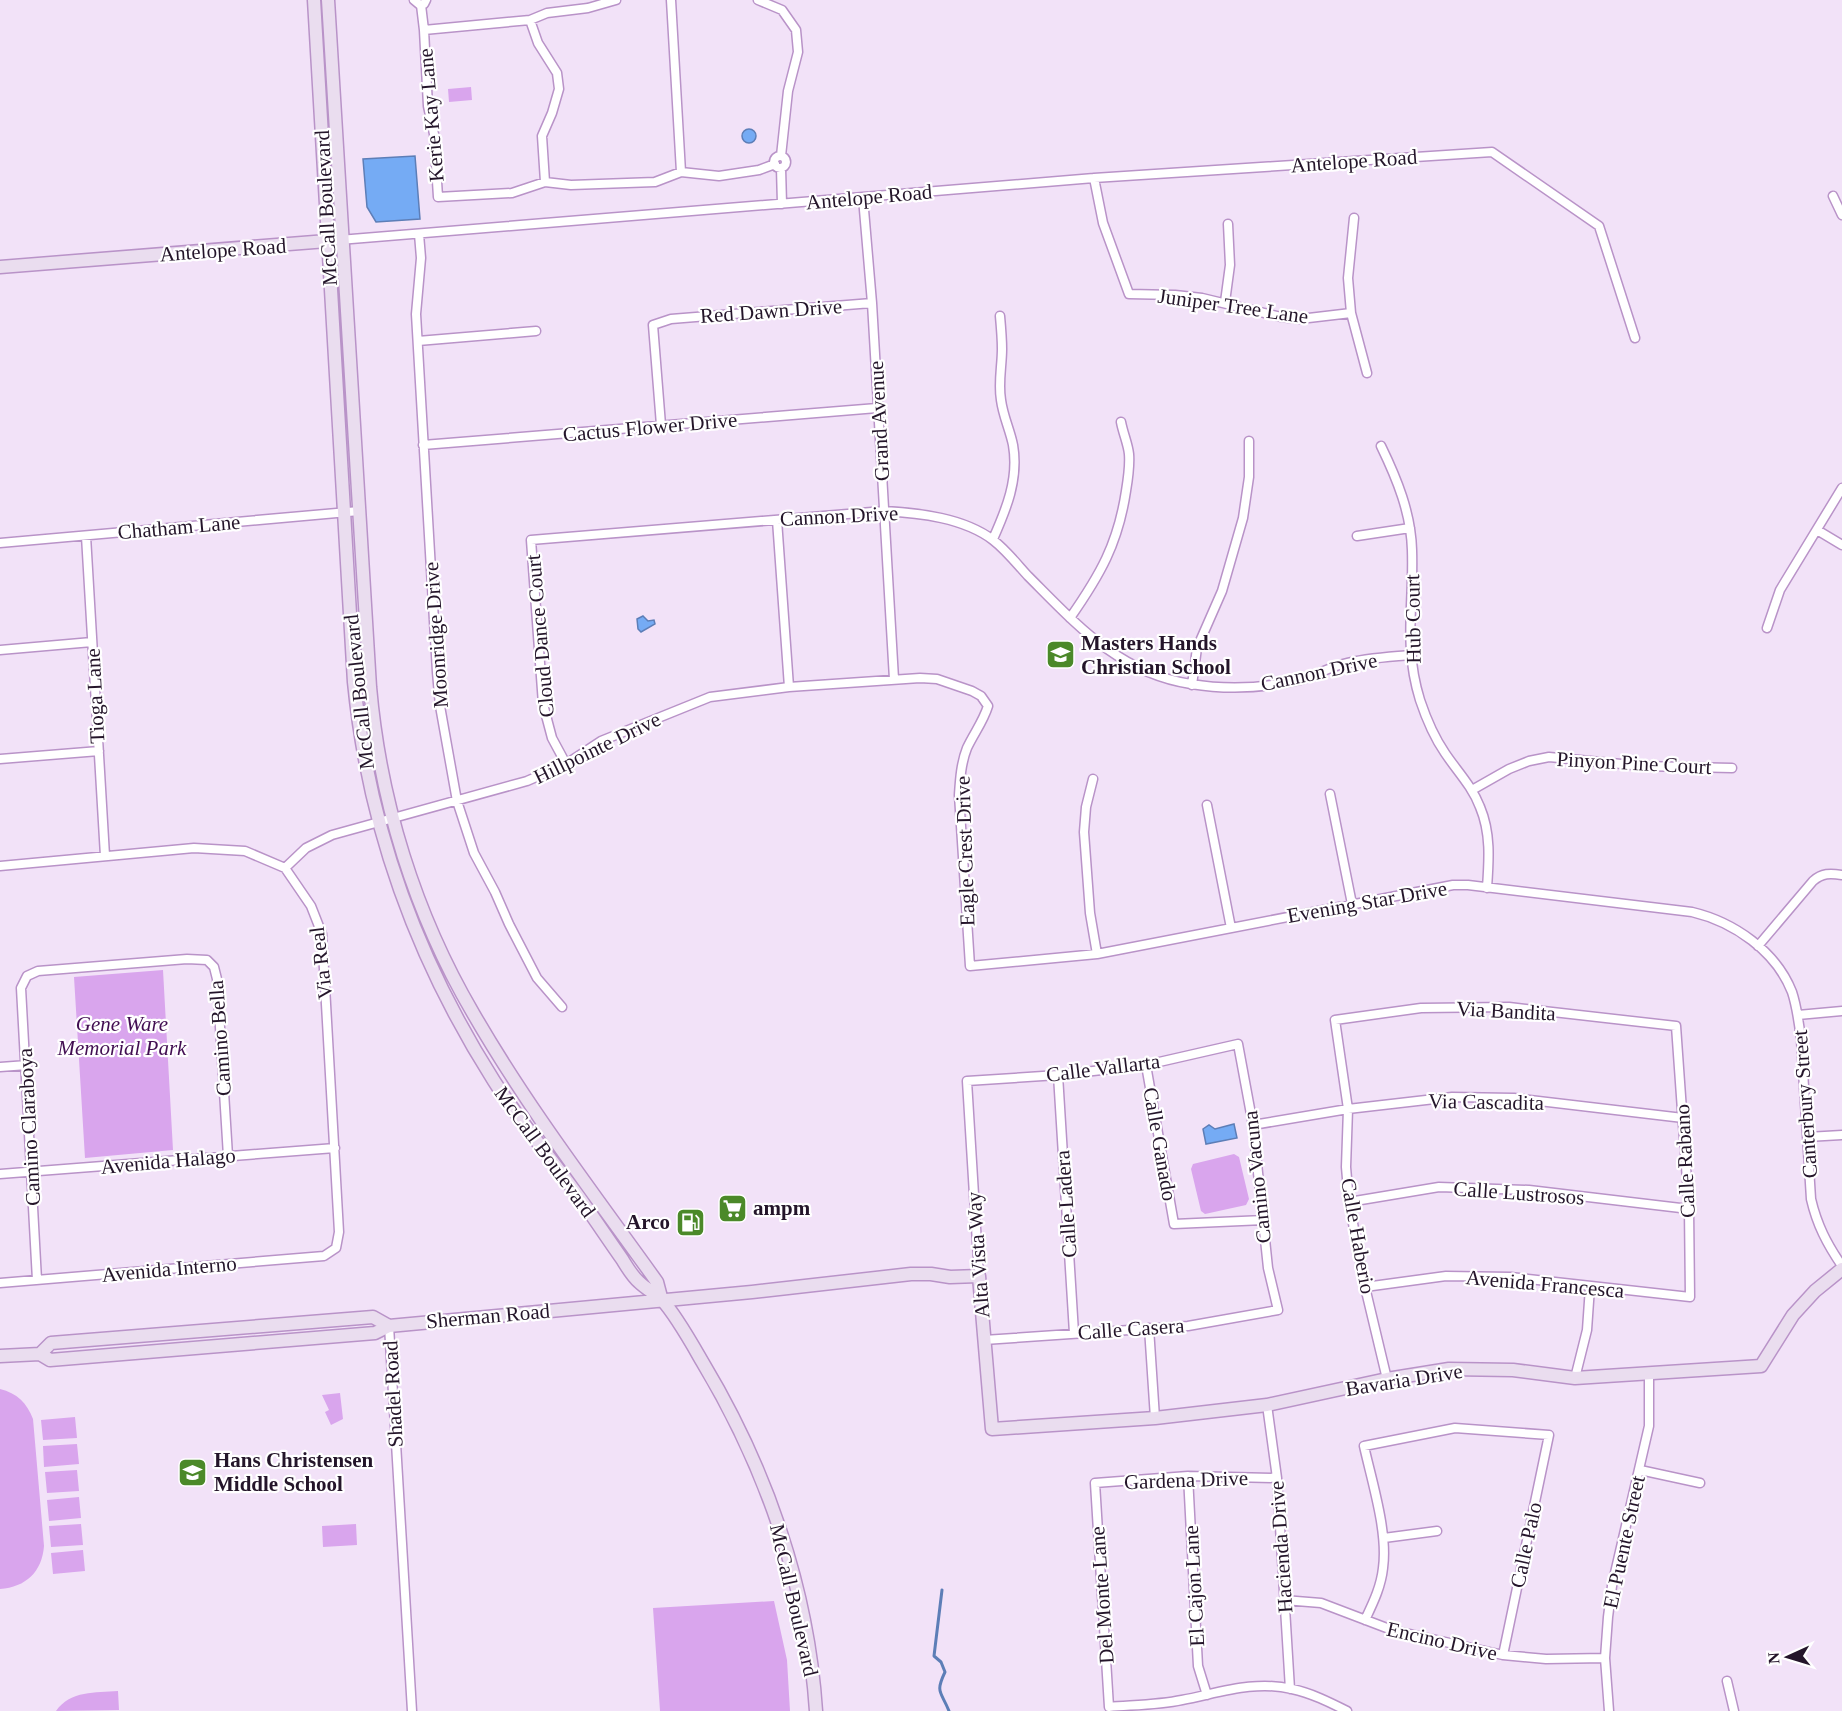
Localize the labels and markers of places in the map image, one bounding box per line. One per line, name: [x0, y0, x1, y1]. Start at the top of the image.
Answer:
place label: Masters Hands Christian School: [1081, 631, 1231, 679]
school or university icon: Masters Hands Christian School: [1044, 639, 1076, 671]
supermarket icon: ampm: [716, 1192, 748, 1224]
place label: ampm: [753, 1196, 811, 1220]
fuel station icon: Arco: [675, 1206, 707, 1238]
place label: Arco: [626, 1210, 670, 1234]
place label: Hans Christensen Middle School: [214, 1448, 374, 1496]
school or university icon: Hans Christensen Middle School: [177, 1456, 209, 1488]

